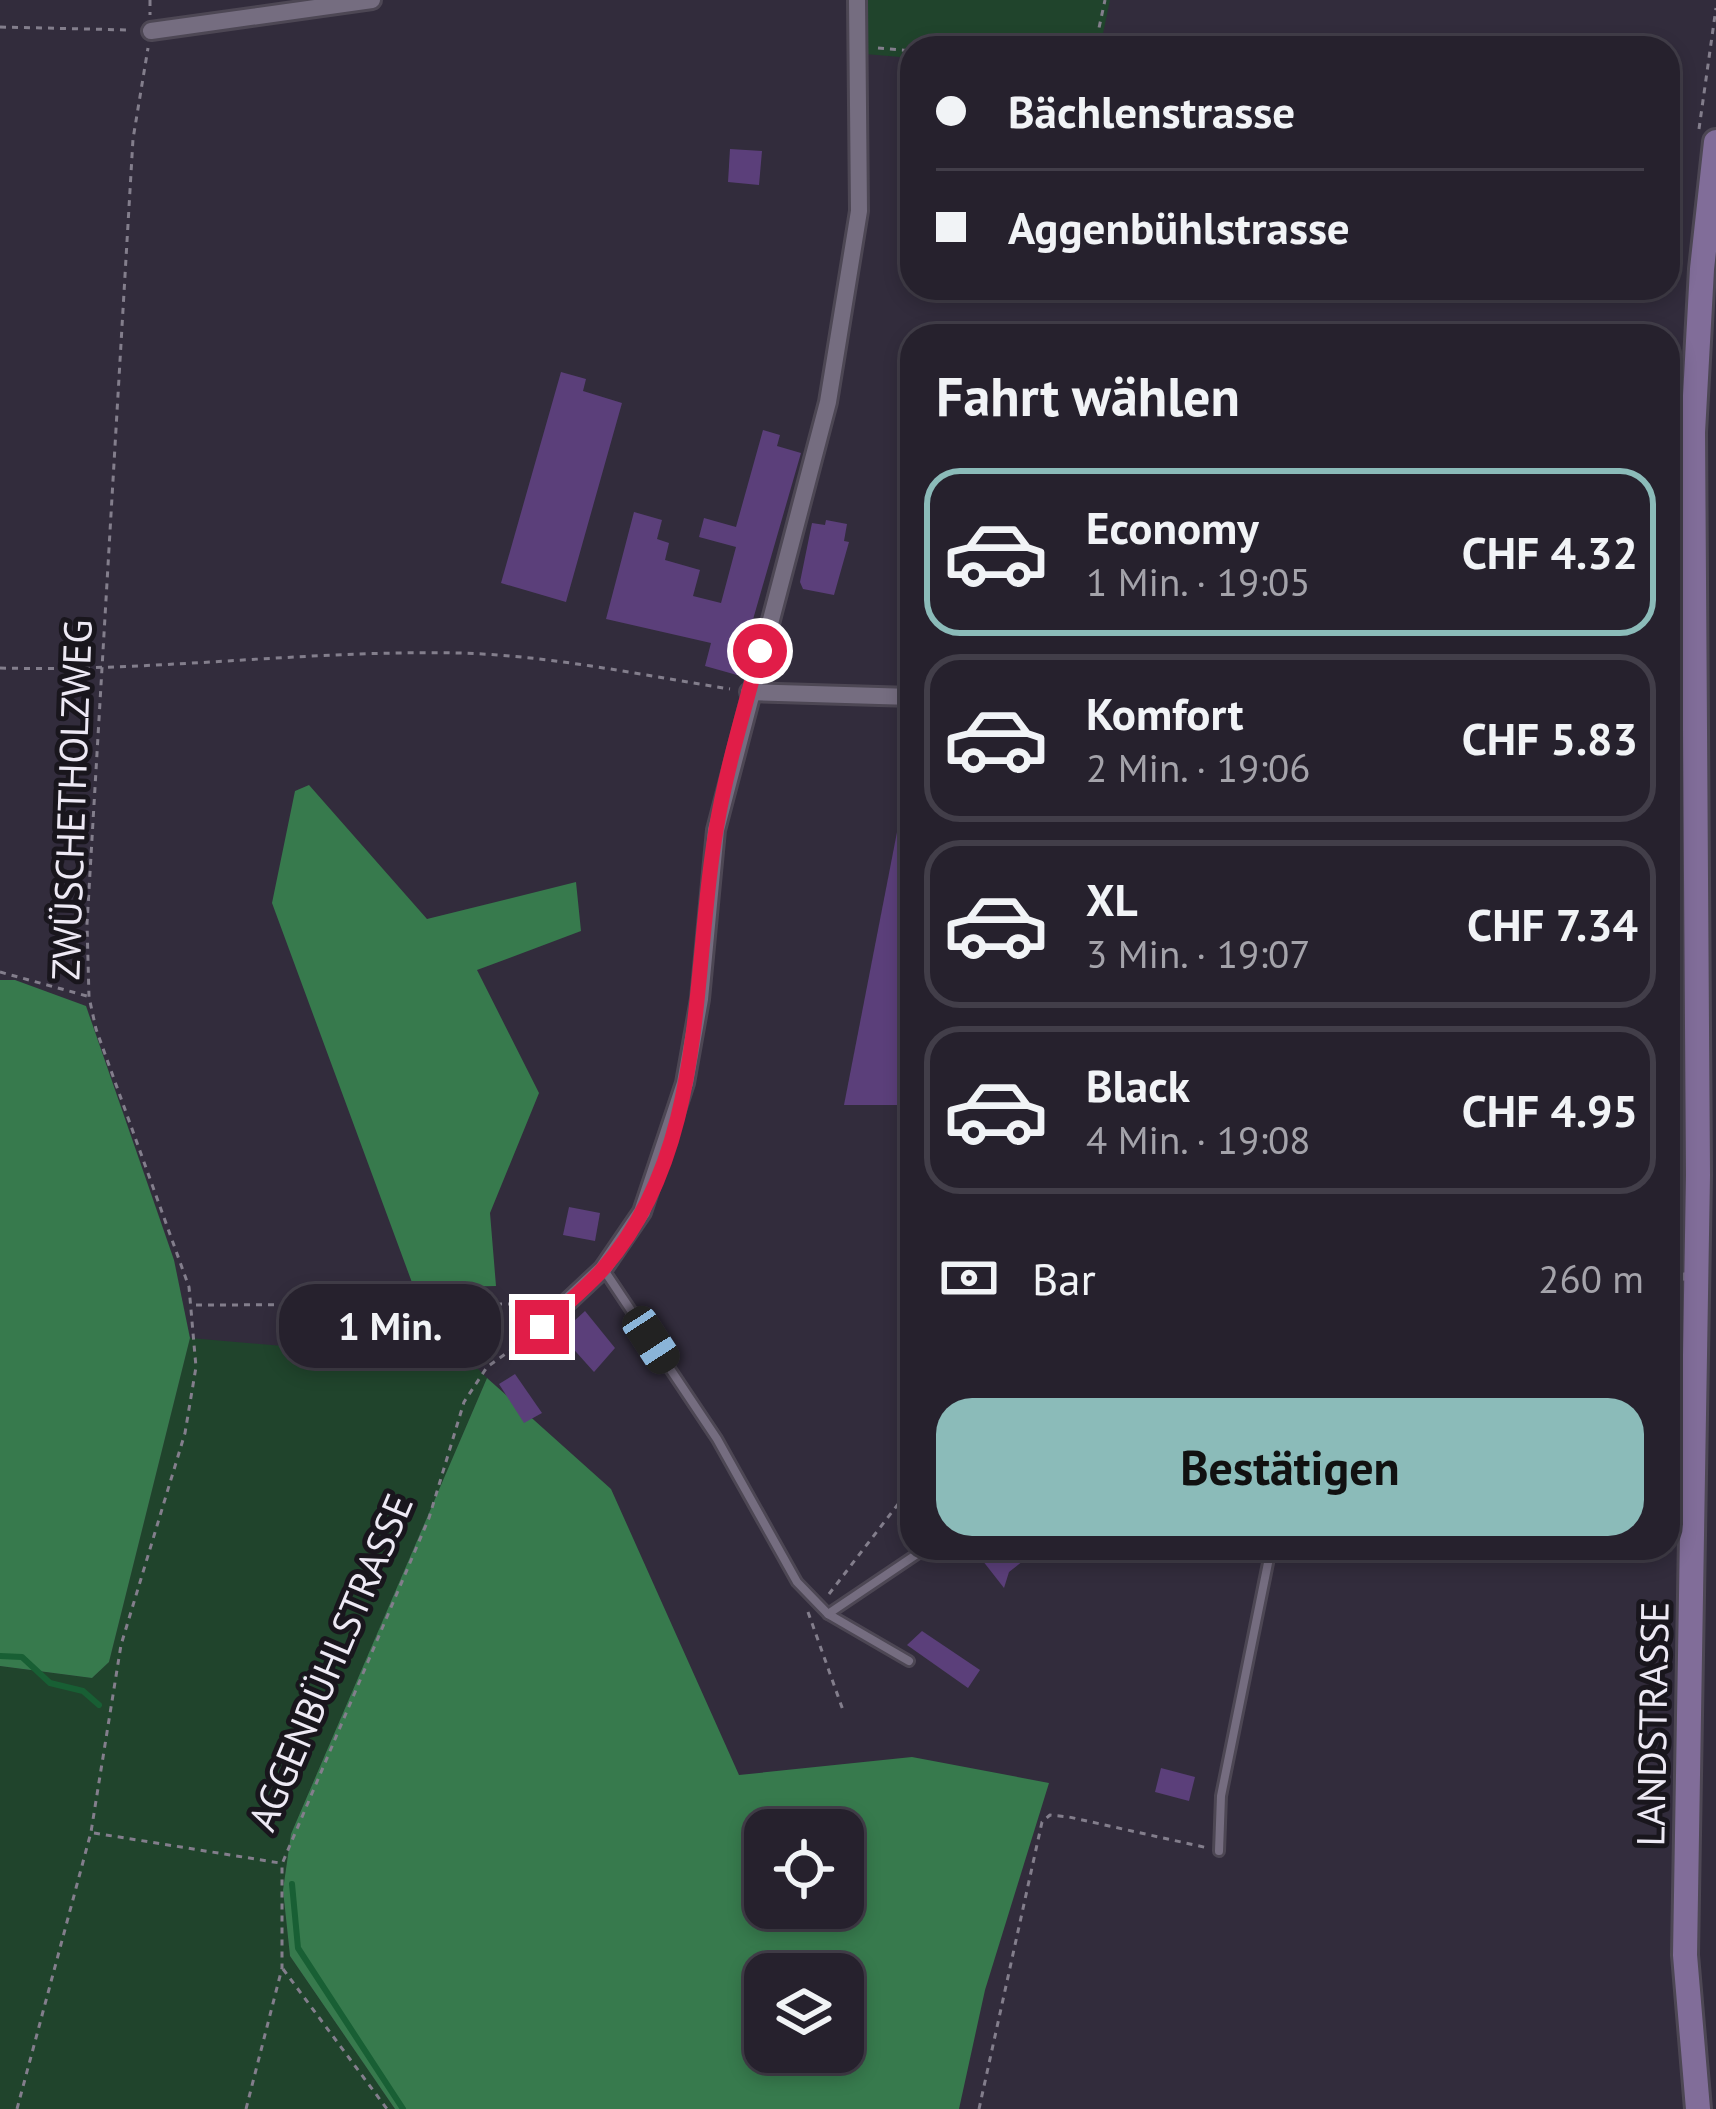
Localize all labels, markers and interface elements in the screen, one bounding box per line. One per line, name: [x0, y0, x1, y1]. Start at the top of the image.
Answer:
text: Bächlenstrasse: [1008, 82, 1295, 140]
text: Aggenbühlstrasse: [1008, 198, 1350, 256]
text: Fahrt wählen: [936, 361, 1240, 431]
icon: car: [942, 498, 1050, 606]
text: Economy: [1086, 498, 1259, 556]
text: CHF 4.32: [1462, 523, 1638, 581]
text: 1 Min. · 19:05: [1086, 556, 1310, 607]
street label: ZWÜSCHETHOLZWEG: [39, 619, 103, 981]
route start: [733, 624, 787, 678]
icon: car: [942, 684, 1050, 792]
text: Komfort: [1086, 684, 1243, 742]
text: CHF 5.83: [1462, 709, 1638, 767]
text: 2 Min. · 19:06: [1086, 742, 1310, 793]
icon: car: [942, 870, 1050, 978]
text: XL: [1086, 870, 1138, 928]
text: CHF 7.34: [1467, 895, 1638, 953]
text: 3 Min. · 19:07: [1086, 928, 1310, 979]
icon: car: [942, 1056, 1050, 1164]
text: Black: [1086, 1056, 1190, 1114]
text: CHF 4.95: [1462, 1081, 1638, 1139]
text: 4 Min. · 19:08: [1086, 1114, 1310, 1165]
icon: cash: [936, 1245, 1002, 1311]
text: Bar: [1032, 1249, 1096, 1307]
text: 260 m: [1538, 1253, 1644, 1304]
callout: 1 Min.: [278, 1285, 500, 1369]
text: 1 Min.: [338, 1300, 442, 1351]
route end: [515, 1300, 569, 1354]
car: [616, 1300, 686, 1380]
button: Bestätigen: [936, 1398, 1644, 1536]
street label: AGGENBÜHLSTRASSE: [236, 1486, 424, 1838]
street label: LANDSTRASSE: [1624, 1601, 1680, 1847]
map controls: [744, 1809, 864, 2073]
button: locate: [744, 1809, 864, 1929]
button: layers: [744, 1953, 864, 2073]

